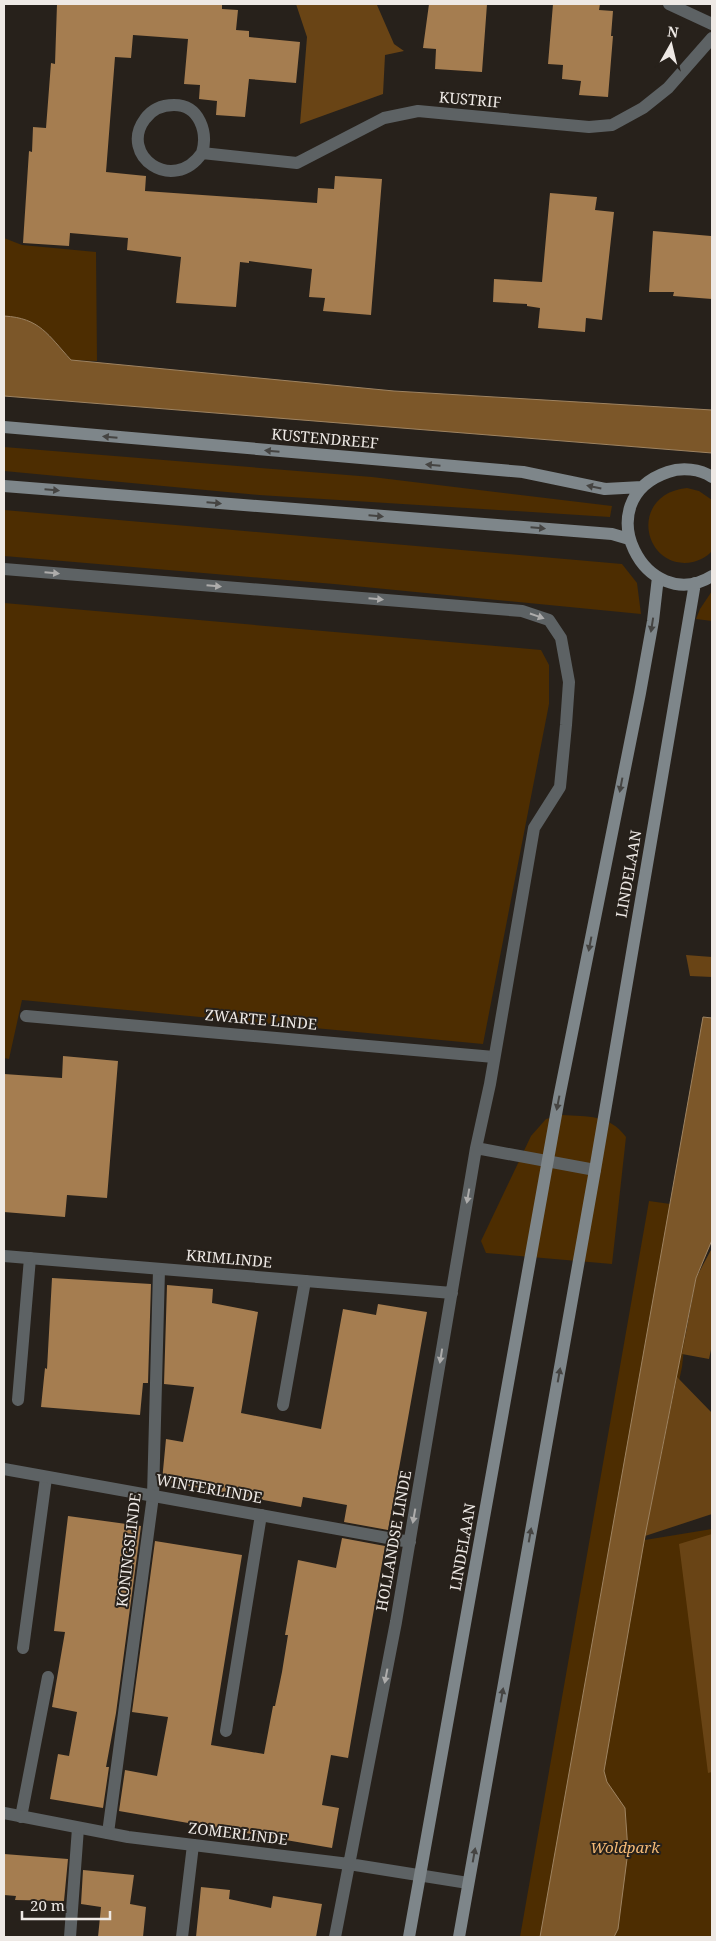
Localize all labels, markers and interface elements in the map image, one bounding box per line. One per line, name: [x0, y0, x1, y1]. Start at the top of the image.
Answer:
north arrow: [646, 20, 696, 70]
text: N: [666, 21, 680, 42]
street label: KUSTRIF: [438, 86, 502, 112]
street label: KUSTENDREEF: [271, 423, 380, 453]
one-way arrow: [101, 432, 117, 440]
one-way arrow: [263, 446, 279, 454]
one-way arrow: [425, 460, 441, 468]
one-way arrow: [587, 483, 602, 491]
one-way arrow: [45, 486, 61, 494]
one-way arrow: [207, 499, 223, 507]
one-way arrow: [369, 512, 385, 520]
one-way arrow: [531, 525, 547, 533]
one-way arrow: [45, 570, 61, 578]
one-way arrow: [207, 583, 223, 591]
one-way arrow: [369, 596, 385, 604]
one-way arrow: [530, 613, 545, 621]
one-way arrow: [647, 617, 655, 633]
one-way arrow: [617, 777, 625, 793]
street label: LINDELAAN: [610, 828, 646, 919]
one-way arrow: [585, 936, 593, 952]
street label: ZWARTE LINDE: [204, 1004, 318, 1034]
one-way arrow: [554, 1096, 562, 1111]
one-way arrow: [464, 1188, 472, 1204]
street label: KRIMLINDE: [185, 1244, 273, 1272]
one-way arrow: [437, 1349, 445, 1365]
one-way arrow: [555, 1366, 563, 1382]
street label: WINTERLINDE: [154, 1469, 264, 1507]
street label: HOLLANDSE LINDE: [371, 1469, 415, 1613]
street label: KONINGSLINDE: [111, 1492, 145, 1608]
street label: LINDELAAN: [444, 1501, 480, 1592]
one-way arrow: [410, 1509, 418, 1525]
one-way arrow: [527, 1526, 535, 1542]
one-way arrow: [381, 1669, 389, 1685]
one-way arrow: [498, 1687, 506, 1702]
street label: ZOMERLINDE: [187, 1817, 289, 1849]
park label: Woldpark: [590, 1837, 660, 1857]
one-way arrow: [470, 1846, 478, 1862]
scale bar: [22, 1888, 110, 1920]
text: 20 m: [30, 1895, 65, 1915]

